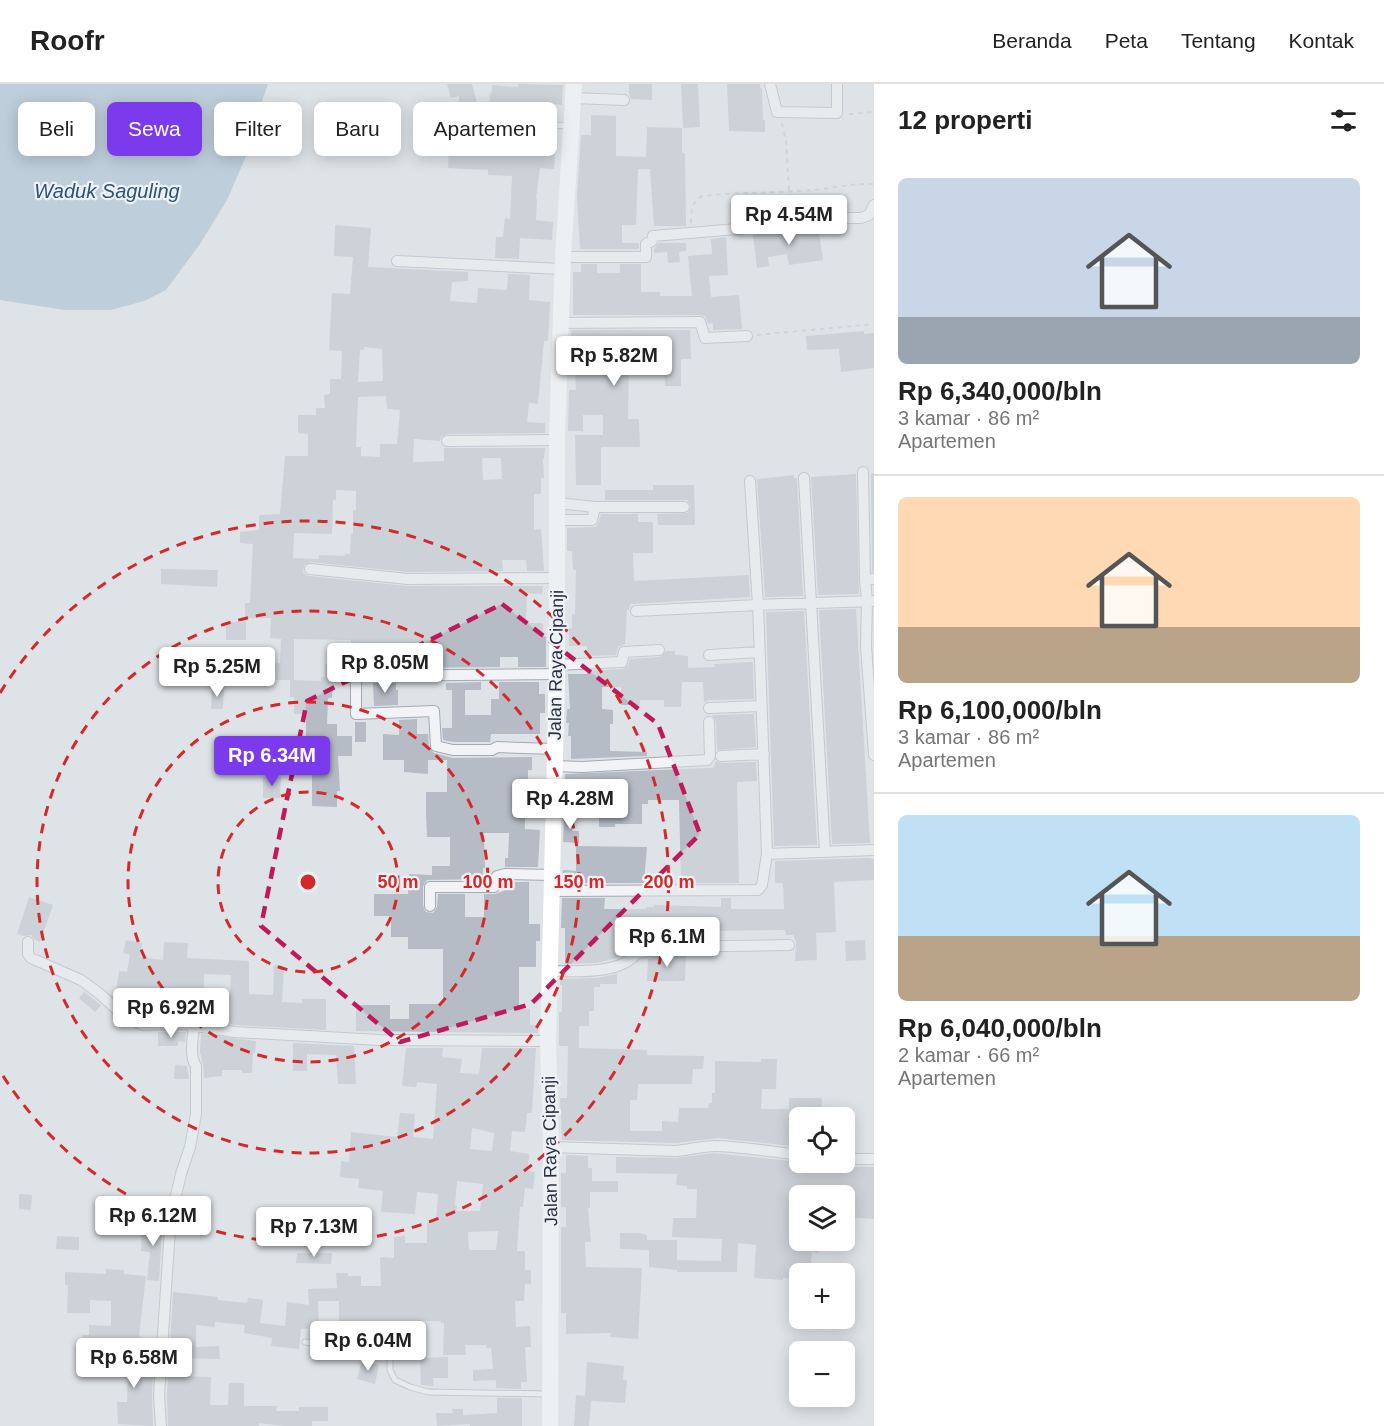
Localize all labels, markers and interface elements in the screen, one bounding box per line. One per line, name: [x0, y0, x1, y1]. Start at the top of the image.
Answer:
text: Roofr: [30, 25, 105, 56]
text: Beranda: [992, 29, 1072, 52]
text: Peta: [1105, 29, 1148, 52]
text: Tentang: [1181, 29, 1256, 52]
text: Kontak: [1289, 29, 1354, 52]
chip: Beli: [18, 102, 95, 156]
chip: Sewa: [107, 102, 202, 156]
chip: Filter: [214, 102, 302, 156]
chip: Baru: [314, 102, 401, 156]
chip: Apartemen: [413, 102, 557, 156]
icon: filters: [1327, 104, 1360, 137]
text: 12 properti: [898, 105, 1032, 135]
water label: Waduk Saguling: [34, 180, 180, 202]
pin: Rp 4.54M: [727, 195, 851, 246]
text: Rp 4.54M: [745, 203, 833, 225]
icon: home: [1075, 217, 1183, 325]
pin: Rp 5.82M: [552, 336, 676, 387]
text: Rp 5.82M: [570, 344, 658, 366]
text: Rp 6,340,000/bln: [898, 376, 1102, 406]
text: 3 kamar · 86 m²: [898, 407, 1039, 429]
text: Apartemen: [898, 430, 996, 452]
icon: home: [1075, 536, 1183, 644]
street label: Jalan Raya Cipanji: [545, 590, 567, 740]
pin: Rp 8.05M: [323, 643, 447, 694]
pin: Rp 5.25M: [155, 647, 279, 698]
text: Rp 8.05M: [341, 651, 429, 673]
text: Rp 5.25M: [173, 655, 261, 677]
text: Rp 6,100,000/bln: [898, 695, 1102, 725]
text: 3 kamar · 86 m²: [898, 726, 1039, 748]
pin: Rp 6.34M: [210, 736, 334, 787]
text: Rp 6.34M: [228, 744, 316, 766]
text: Apartemen: [898, 749, 996, 771]
pin: Rp 4.28M: [508, 779, 632, 830]
text: Rp 4.28M: [526, 787, 614, 809]
icon: home: [1075, 854, 1183, 962]
centre of rings: [298, 872, 318, 892]
text: 50 m: [377, 872, 419, 892]
text: 100 m: [462, 872, 514, 892]
text: 150 m: [553, 872, 605, 892]
text: 200 m: [643, 872, 695, 892]
pin: Rp 6.1M: [612, 917, 722, 968]
text: Rp 6.1M: [629, 925, 705, 947]
pin: Rp 6.92M: [109, 988, 233, 1039]
text: Rp 6.92M: [127, 996, 215, 1018]
text: Rp 6,040,000/bln: [898, 1013, 1102, 1043]
text: 2 kamar · 66 m²: [898, 1044, 1039, 1066]
text: Apartemen: [898, 1067, 996, 1089]
street label: Jalan Raya Cipanji: [539, 1076, 561, 1226]
map controls: [789, 1107, 855, 1407]
button: locate: [789, 1107, 855, 1173]
button: layers: [789, 1185, 855, 1251]
pin: Rp 6.12M: [91, 1196, 215, 1247]
text: Rp 6.12M: [109, 1204, 197, 1226]
pin: Rp 7.13M: [252, 1207, 376, 1258]
text: Rp 7.13M: [270, 1215, 358, 1237]
button: +: [789, 1263, 855, 1329]
pin: Rp 6.04M: [306, 1321, 430, 1372]
text: Rp 6.04M: [324, 1329, 412, 1351]
pin: Rp 6.58M: [72, 1338, 196, 1389]
button: −: [789, 1341, 855, 1407]
text: Rp 6.58M: [90, 1346, 178, 1368]

